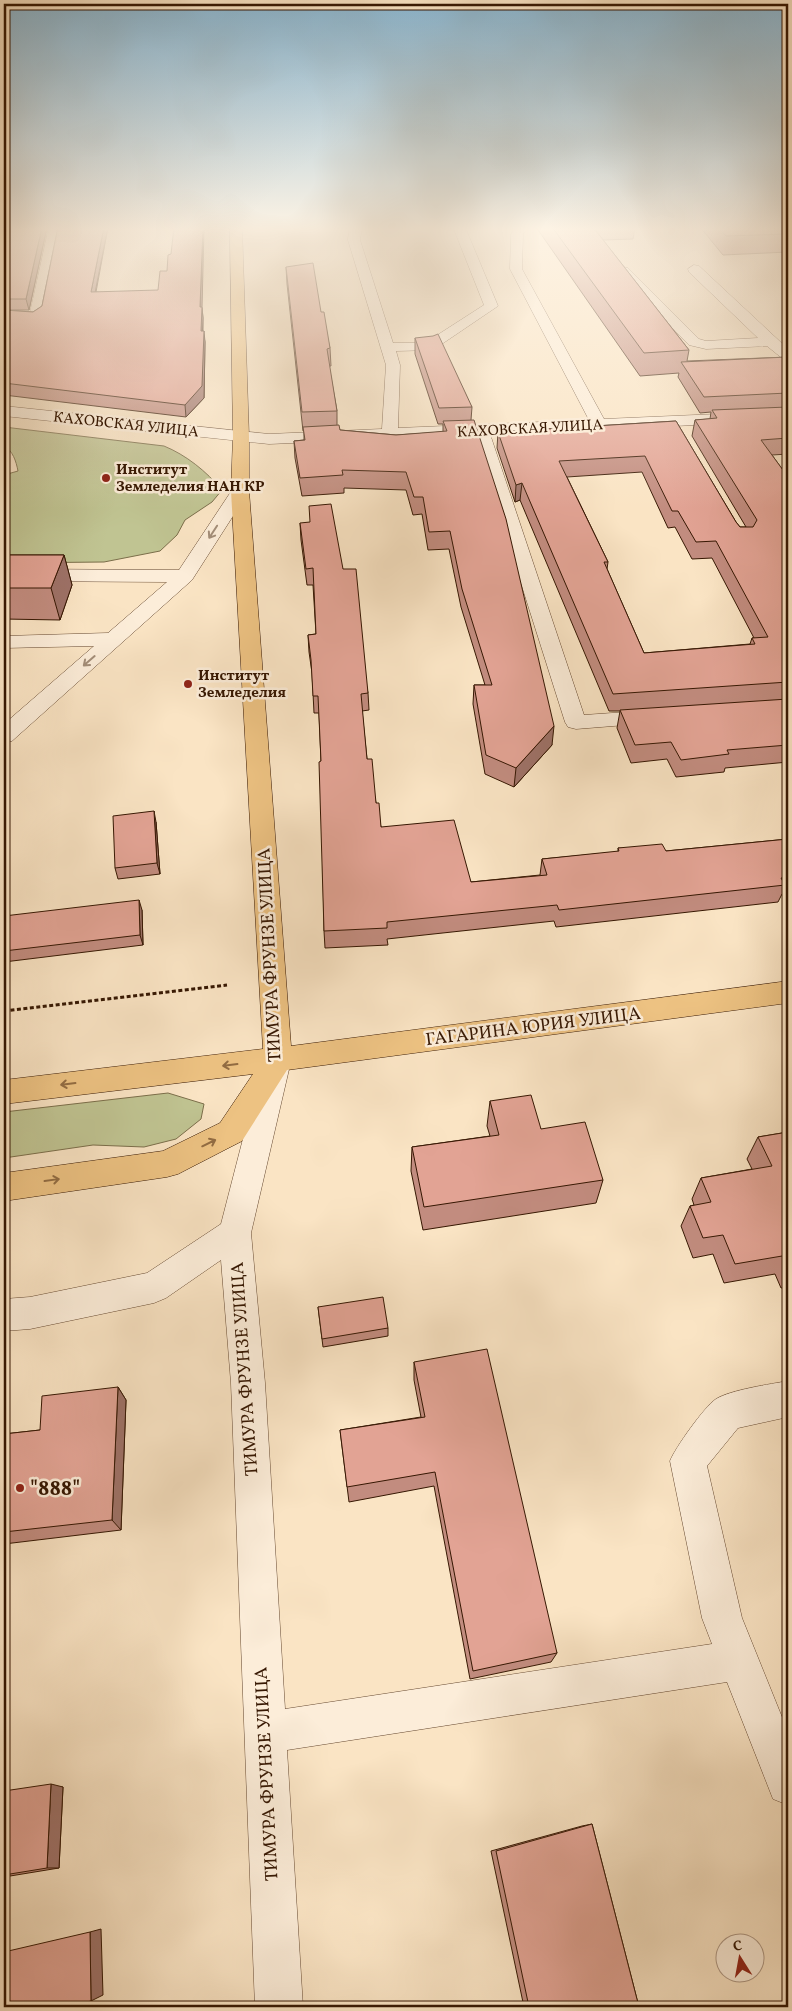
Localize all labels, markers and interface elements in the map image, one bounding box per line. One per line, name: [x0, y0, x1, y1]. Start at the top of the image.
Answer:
street label: КАХОВСКАЯ УЛИЦА: [52, 407, 200, 444]
street label: КАХОВСКАЯ УЛИЦА: [457, 415, 604, 444]
place label: Институт Земледелия НАН КР: [116, 460, 265, 498]
marker: Институт Земледелия НАН КР: [100, 472, 112, 484]
one-way arrow: [208, 525, 218, 539]
one-way arrow: [82, 655, 95, 667]
place label: Институт Земледелия: [198, 666, 286, 704]
marker: Институт Земледелия: [182, 678, 194, 690]
street label: ТИМУРА ФРУНЗЕ УЛИЦА: [252, 847, 289, 1063]
street label: ГАГАРИНА ЮРИЯ УЛИЦА: [424, 1002, 643, 1053]
one-way arrow: [222, 1060, 238, 1070]
one-way arrow: [61, 1079, 77, 1089]
one-way arrow: [201, 1138, 216, 1148]
one-way arrow: [44, 1175, 60, 1185]
street label: ТИМУРА ФРУНЗЕ УЛИЦА: [226, 1261, 265, 1477]
place label: "888": [30, 1475, 80, 1504]
marker: "888": [14, 1482, 26, 1494]
street label: ТИМУРА ФРУНЗЕ УЛИЦА: [249, 1666, 286, 1882]
north arrow: [714, 1934, 764, 1984]
text: С: [732, 1937, 744, 1957]

